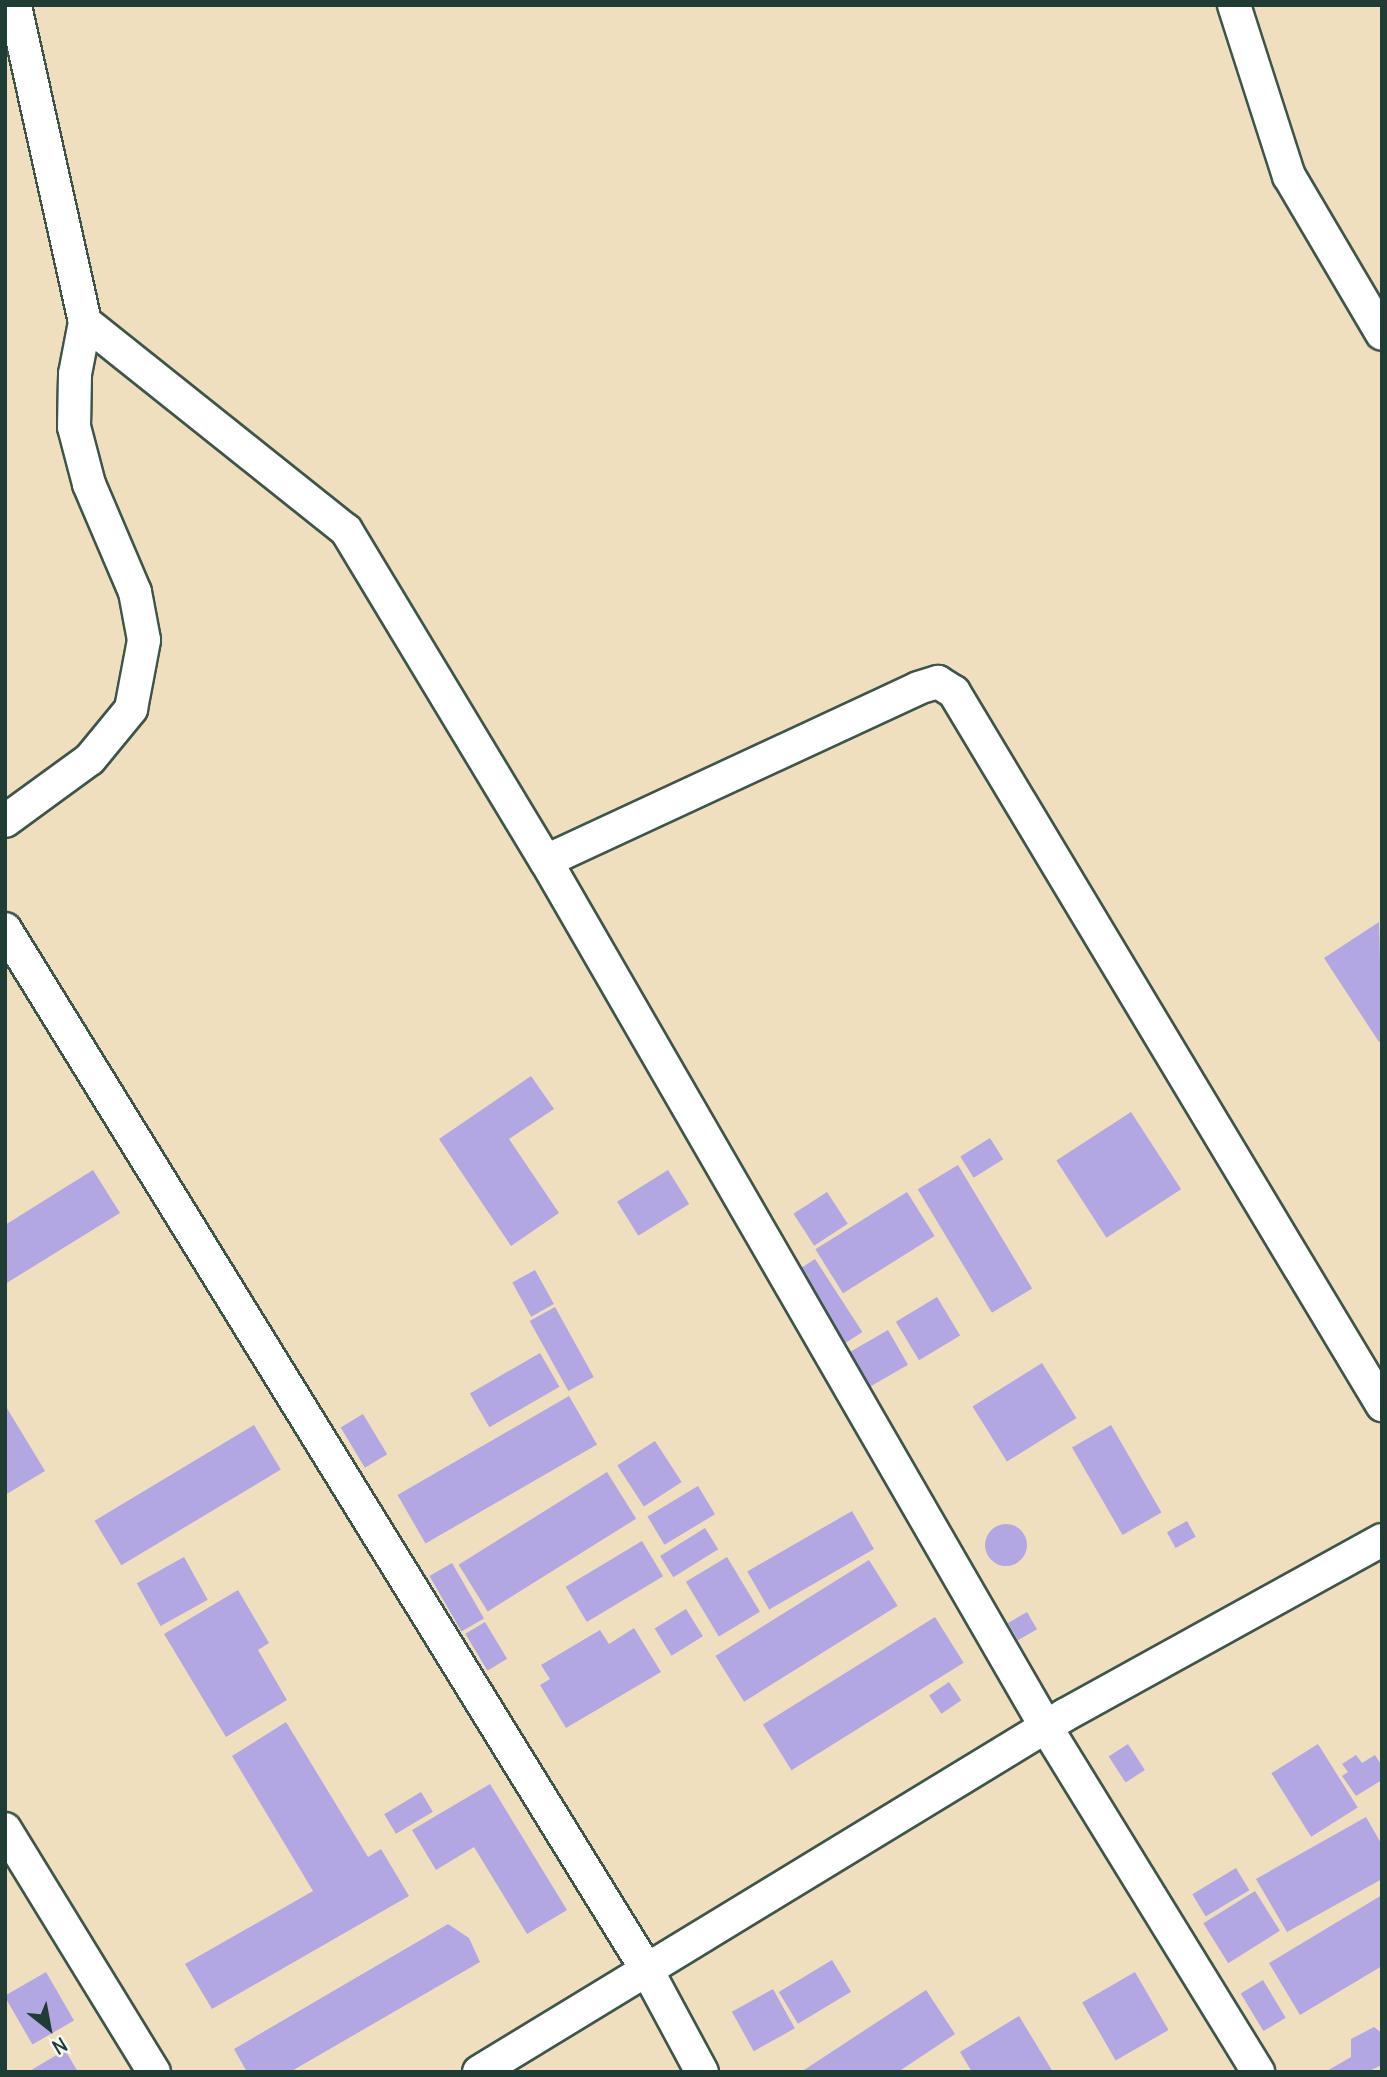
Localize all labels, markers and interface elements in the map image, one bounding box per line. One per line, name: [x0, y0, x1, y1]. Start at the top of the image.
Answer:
north arrow: [14, 1993, 84, 2063]
text: N: [48, 2032, 72, 2060]

